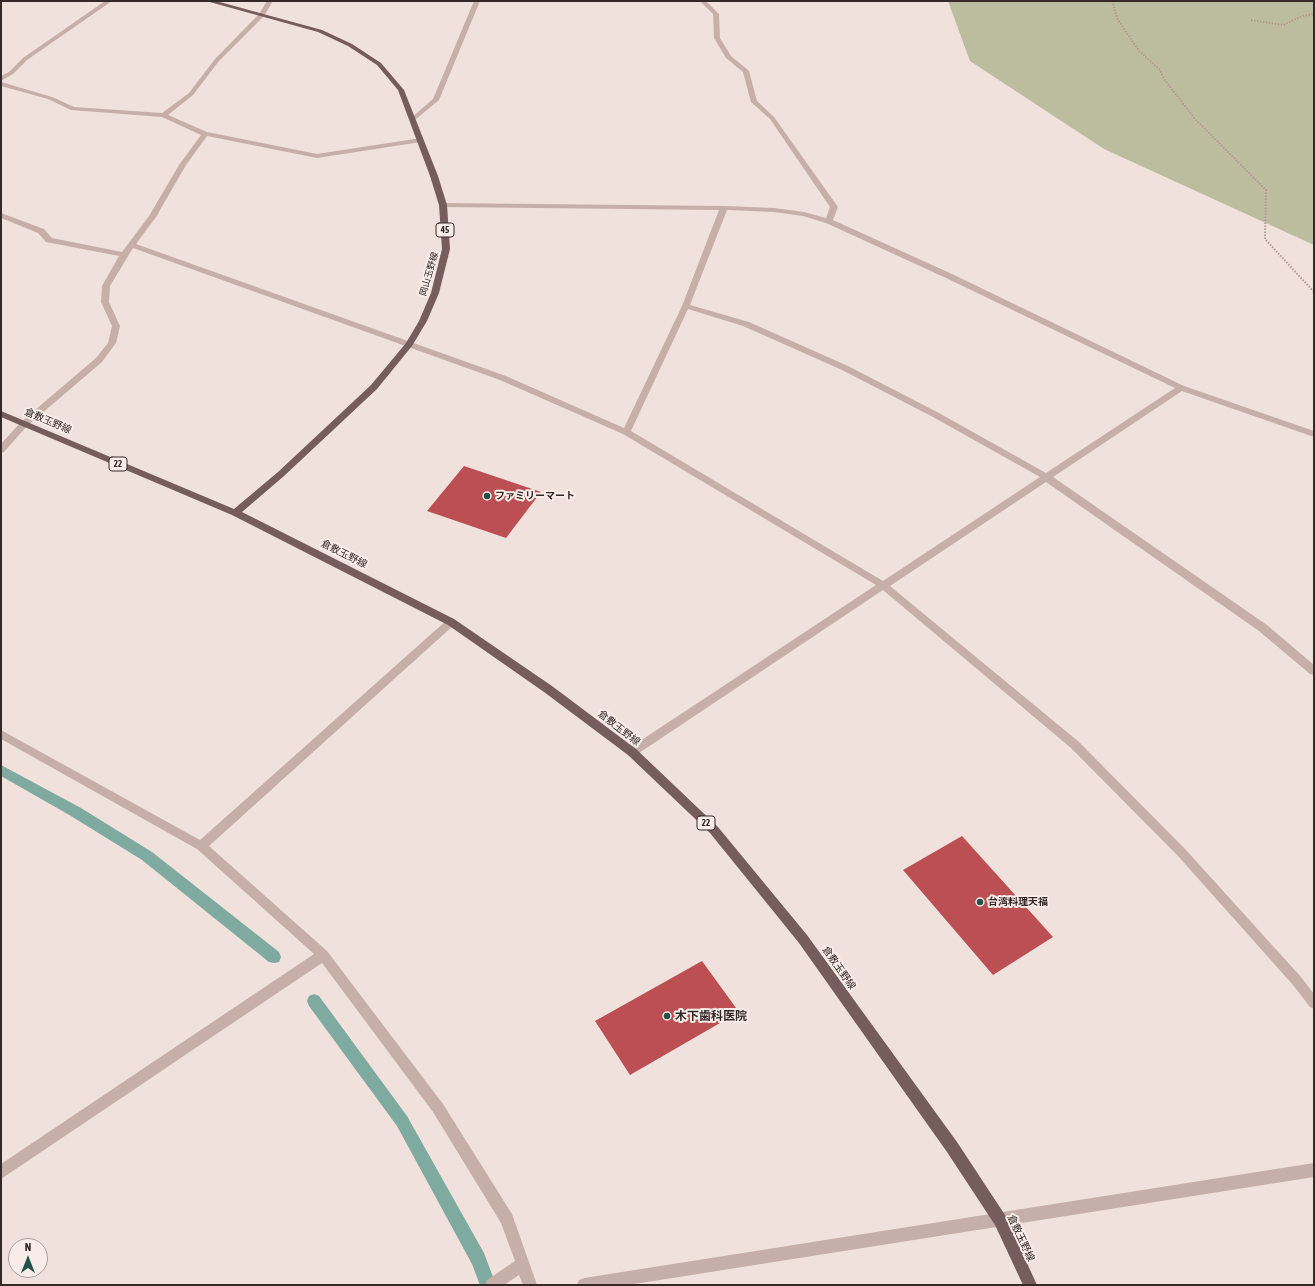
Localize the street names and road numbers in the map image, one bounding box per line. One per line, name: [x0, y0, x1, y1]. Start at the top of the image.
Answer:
road number: 45: [436, 223, 454, 237]
street label: 岡山玉野線: [418, 251, 440, 297]
street label: 倉敷玉野線: [23, 406, 73, 436]
road number: 22: [109, 457, 127, 471]
street label: 倉敷玉野線: [319, 537, 369, 571]
street label: 倉敷玉野線: [596, 708, 642, 748]
road number: 22: [697, 816, 715, 830]
street label: 倉敷玉野線: [820, 944, 858, 992]
street label: 倉敷玉野線: [1005, 1213, 1037, 1263]

